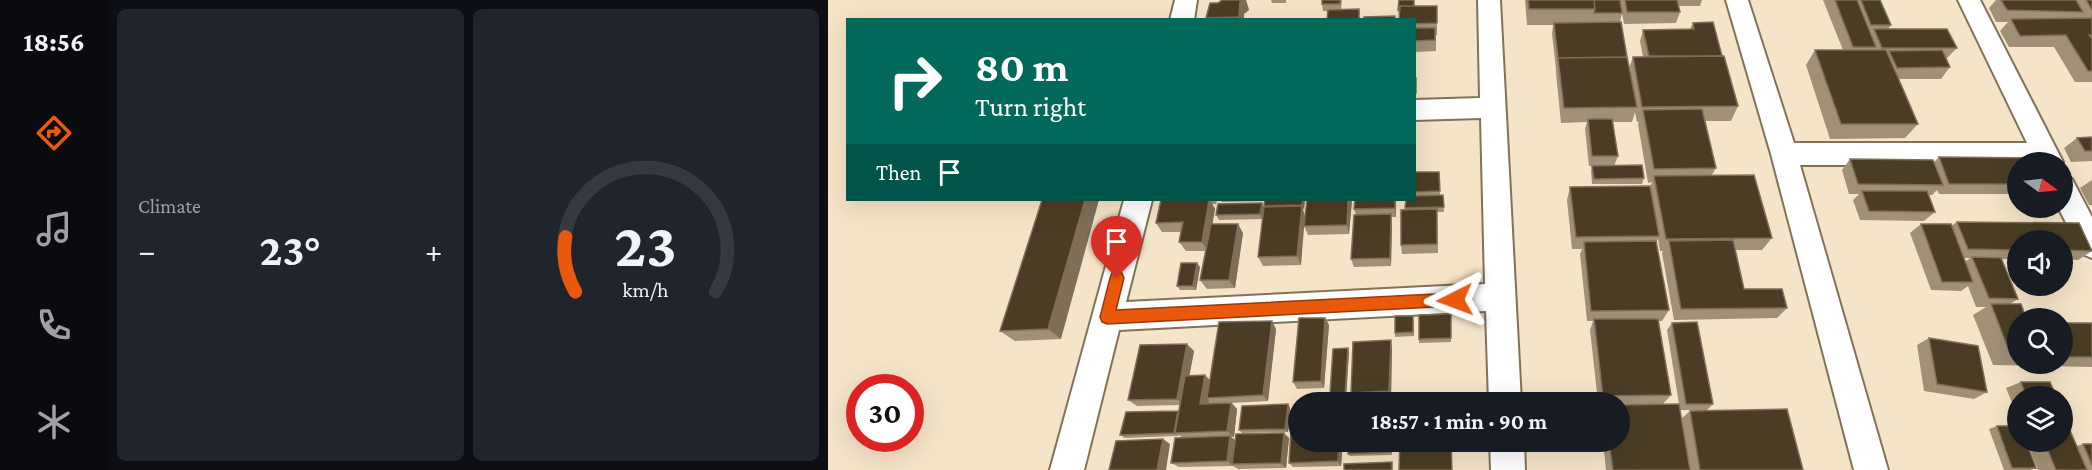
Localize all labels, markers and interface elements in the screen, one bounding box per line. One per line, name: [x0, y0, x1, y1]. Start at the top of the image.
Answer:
text: 18:56: [23, 27, 85, 57]
icon: right: [876, 42, 954, 120]
text: 80 m: [975, 43, 1069, 90]
text: Turn right: [975, 92, 1086, 122]
icon: directions: [33, 112, 75, 154]
north arrow: [2007, 152, 2073, 218]
map controls: [2007, 152, 2073, 452]
icon: arrive: [933, 156, 966, 189]
text: Then: [876, 160, 921, 185]
text: Climate: [138, 195, 201, 217]
icon: music: [33, 208, 75, 250]
text: 23: [615, 210, 677, 279]
pin: [1091, 216, 1142, 278]
text: 23°: [259, 225, 321, 275]
icon: arrive: [1100, 225, 1133, 258]
button: sound: [2007, 230, 2073, 296]
text: −: [138, 232, 155, 269]
text: +: [425, 232, 442, 269]
position arrow: [1423, 268, 1487, 332]
text: km/h: [623, 278, 669, 302]
icon: phone: [33, 304, 75, 346]
button: search: [2007, 308, 2073, 374]
speed limit sign: 30: [846, 374, 924, 452]
button: layers: [2007, 386, 2073, 452]
icon: climate: [33, 401, 75, 443]
text: 18:57 · 1 min · 90 m: [1371, 409, 1547, 434]

